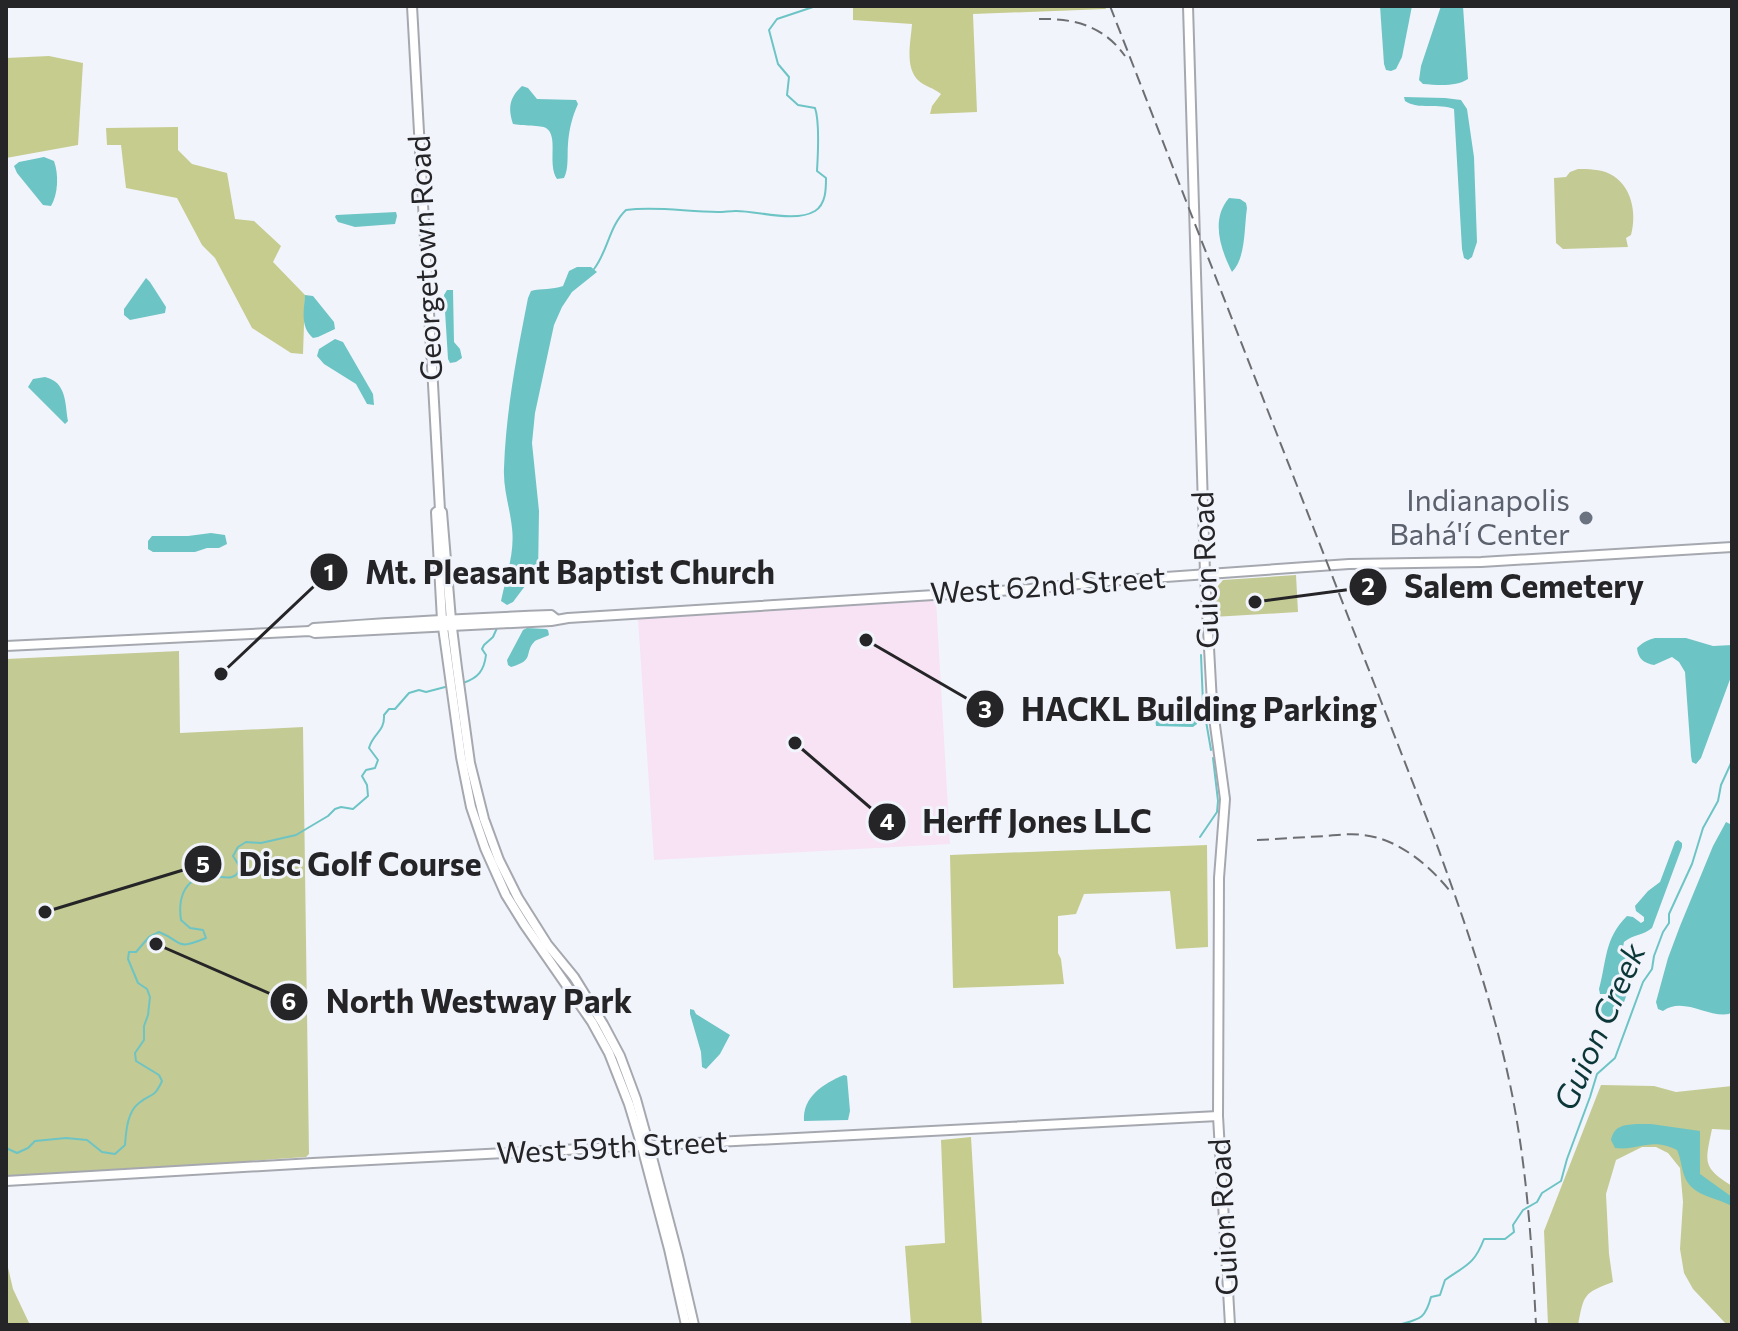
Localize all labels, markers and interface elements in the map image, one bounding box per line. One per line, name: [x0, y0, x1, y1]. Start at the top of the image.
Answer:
street label: Georgetown Road: [399, 134, 448, 382]
place label: Indianapolis Bahá'í Center: [1389, 480, 1570, 551]
street label: Guion Road: [1182, 491, 1225, 649]
marker: Indianapolis Bahá'í Center: [1577, 509, 1595, 527]
callout: Mt. Pleasant Baptist Church: [309, 544, 791, 600]
text: Mt. Pleasant Baptist Church: [365, 551, 775, 591]
text: 1: [324, 557, 334, 586]
street label: West 62nd Street: [929, 557, 1167, 610]
callout: Salem Cemetery: [1348, 559, 1660, 615]
text: Salem Cemetery: [1404, 565, 1644, 605]
text: 2: [1361, 571, 1375, 600]
callout: HACKL Building Parking: [965, 681, 1393, 737]
text: HACKL Building Parking: [1021, 688, 1377, 728]
text: 3: [978, 694, 992, 723]
callout: Herff Jones LLC: [867, 794, 1168, 850]
text: Herff Jones LLC: [922, 800, 1152, 840]
text: 4: [880, 806, 895, 835]
callout: Disc Golf Course: [183, 836, 498, 892]
text: Disc Golf Course: [238, 843, 482, 883]
text: 5: [196, 849, 210, 878]
water label: Guion Creek: [1544, 936, 1653, 1116]
callout: North Westway Park: [269, 974, 648, 1030]
text: North Westway Park: [326, 980, 633, 1020]
text: 6: [282, 986, 296, 1015]
street label: West 59th Street: [495, 1121, 728, 1170]
street label: Guion Road: [1199, 1138, 1244, 1297]

